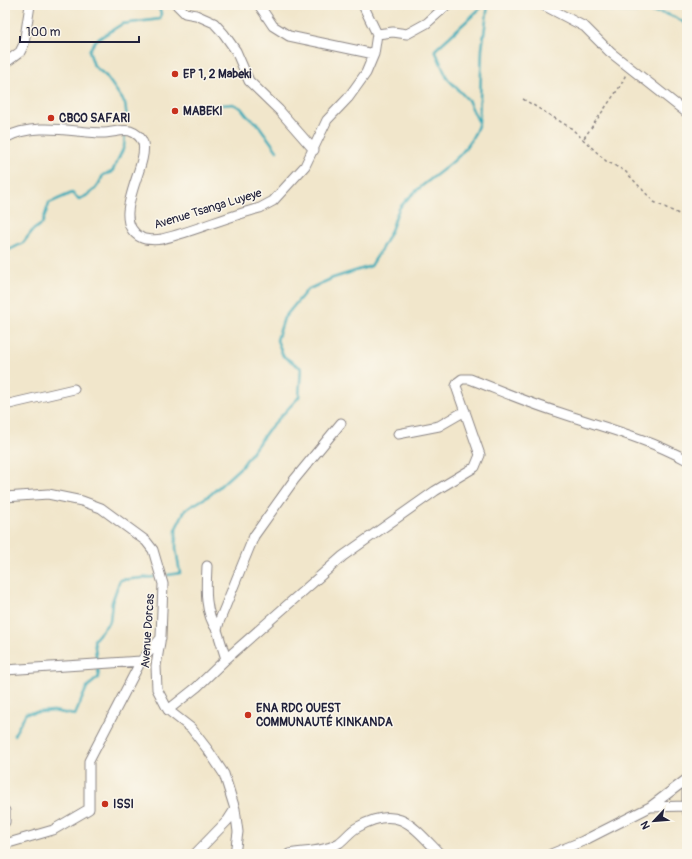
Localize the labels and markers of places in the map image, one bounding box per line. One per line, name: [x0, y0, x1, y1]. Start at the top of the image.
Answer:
place label: EP 1, 2 Mabeki: [183, 67, 251, 82]
marker: EP 1, 2 Mabeki: [170, 69, 180, 79]
place label: MABEKI: [183, 104, 223, 119]
marker: MABEKI: [170, 106, 180, 116]
place label: CBCO SAFARI: [59, 111, 130, 126]
marker: CBCO SAFARI: [46, 113, 56, 123]
place label: ENA RDC OUEST COMMUNAUTÉ KINKANDA: [256, 701, 393, 730]
marker: ENA RDC OUEST COMMUNAUTÉ KINKANDA: [243, 710, 253, 720]
place label: ISSI: [113, 797, 134, 812]
marker: ISSI: [100, 799, 110, 809]

